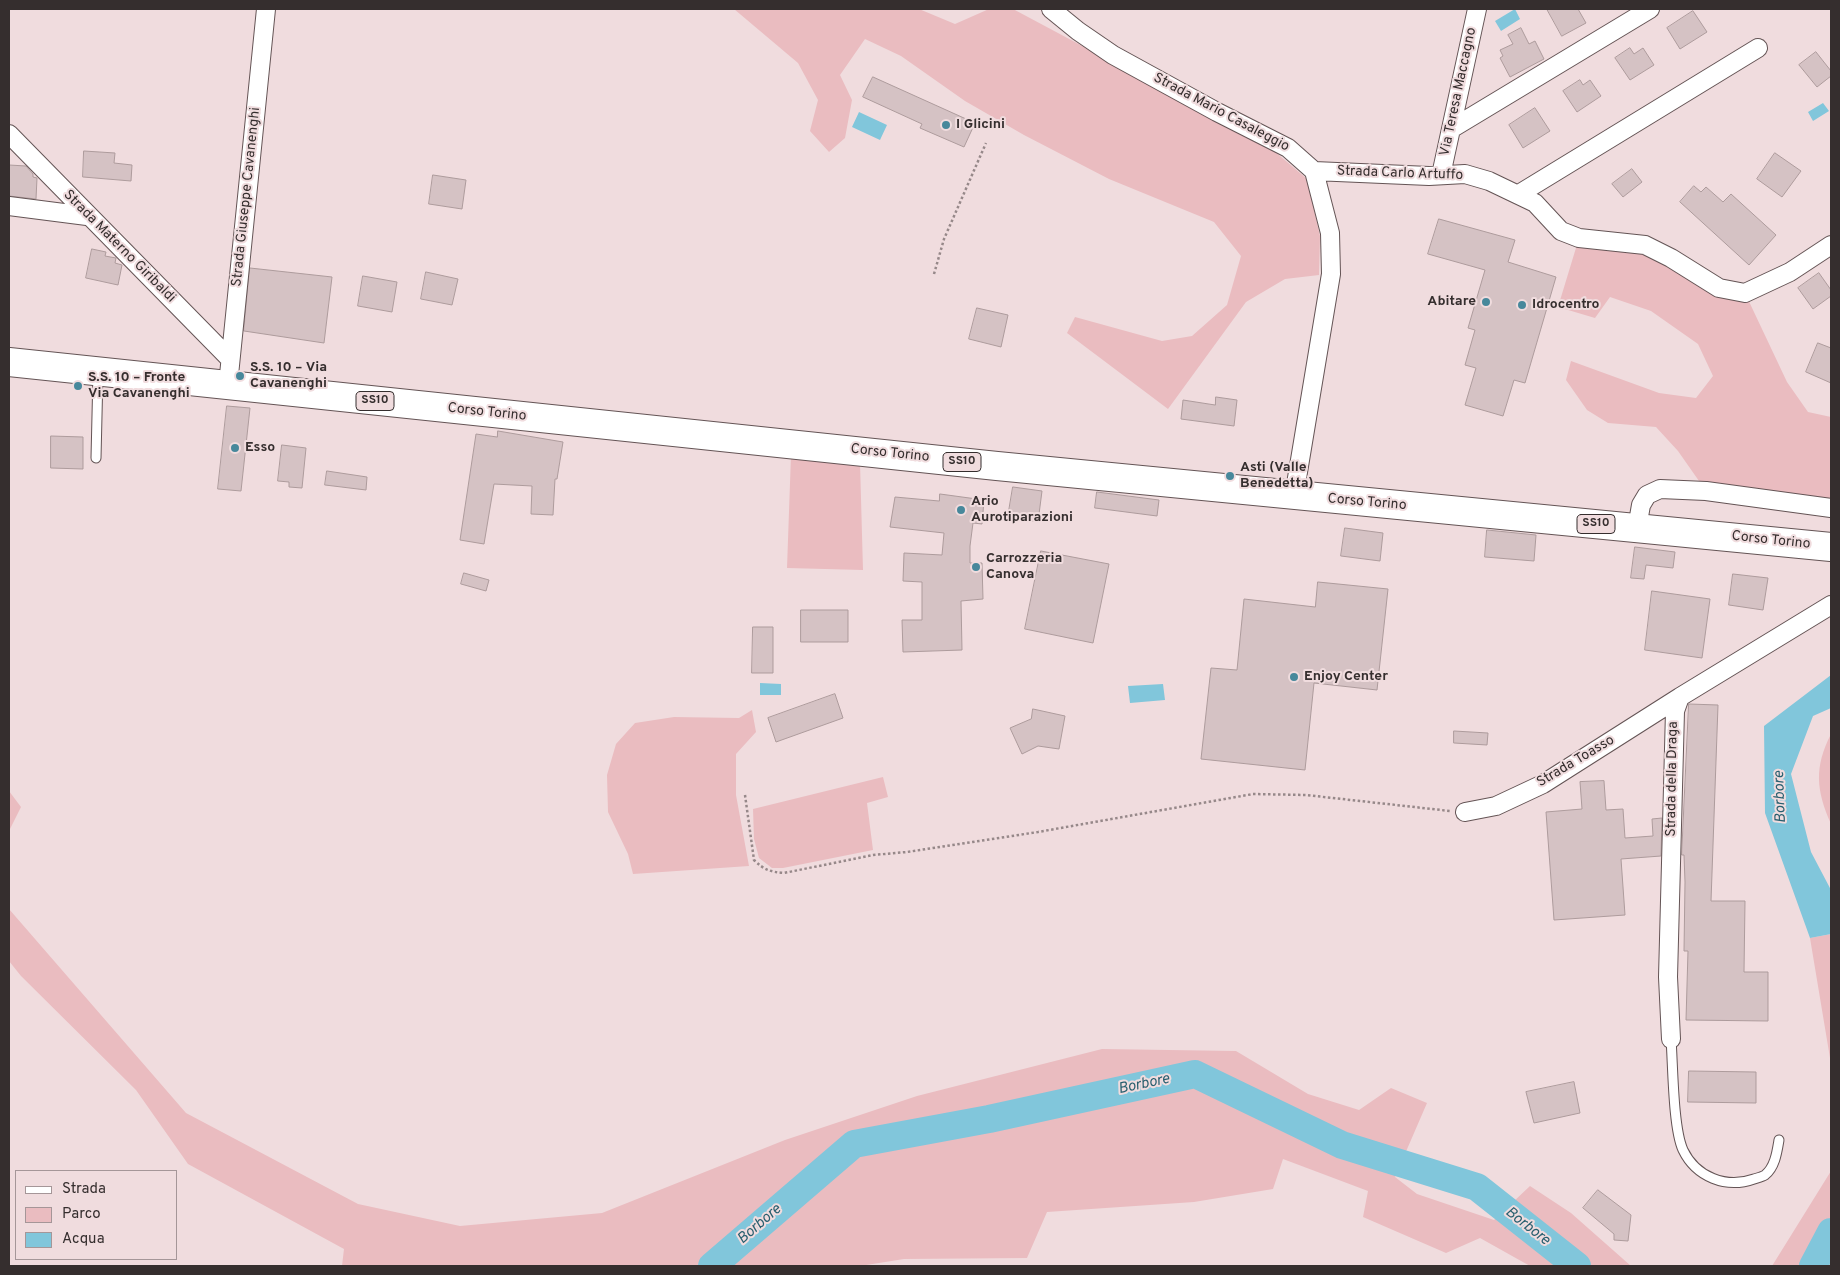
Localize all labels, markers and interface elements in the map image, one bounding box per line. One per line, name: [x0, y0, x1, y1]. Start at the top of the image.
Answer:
street label: Via Teresa Maccagno: [1437, 26, 1481, 158]
street label: Strada Mario Casaleggio: [1150, 70, 1292, 156]
street label: Strada Giuseppe Cavanenghi: [229, 107, 265, 287]
place label: I Glicini: [956, 117, 1005, 133]
marker: I Glicini: [940, 119, 952, 131]
street label: Strada Carlo Artuffo: [1337, 163, 1463, 185]
street label: Strada Materno Giribaldi: [59, 187, 179, 307]
place label: Abitare: [1427, 294, 1476, 310]
marker: Abitare: [1480, 296, 1492, 308]
place label: Idrocentro: [1532, 297, 1600, 313]
marker: Idrocentro: [1516, 299, 1528, 311]
place label: S.S. 10 – Via Cavanenghi: [250, 360, 327, 392]
place label: S.S. 10 – Fronte Via Cavanenghi: [88, 370, 190, 402]
marker: S.S. 10 – Via Cavanenghi: [234, 370, 246, 382]
marker: S.S. 10 – Fronte Via Cavanenghi: [72, 380, 84, 392]
road number: SS10: [356, 392, 394, 411]
street label: Corso Torino: [447, 401, 527, 425]
place label: Esso: [245, 440, 275, 456]
marker: Esso: [229, 442, 241, 454]
street label: Corso Torino: [850, 442, 930, 466]
road number: SS10: [943, 452, 981, 472]
place label: Asti (Valle Benedetta): [1240, 460, 1313, 492]
marker: Asti (Valle Benedetta): [1224, 470, 1236, 482]
street label: Corso Torino: [1327, 491, 1407, 515]
place label: Ario Aurotiparazioni: [971, 494, 1073, 526]
marker: Ario Aurotiparazioni: [955, 504, 967, 516]
road number: SS10: [1577, 514, 1615, 534]
street label: Corso Torino: [1731, 529, 1811, 553]
place label: Carrozzeria Canova: [986, 551, 1062, 584]
marker: Carrozzeria Canova: [970, 561, 982, 573]
place label: Enjoy Center: [1304, 669, 1388, 685]
marker: Enjoy Center: [1288, 671, 1300, 683]
street label: Strada della Draga: [1664, 721, 1682, 837]
street label: Strada Toasso: [1534, 732, 1618, 792]
water label: Borbore: [1771, 771, 1791, 823]
water label: Borbore: [1117, 1071, 1171, 1099]
legend: [15, 1170, 178, 1260]
text: Strada: [62, 1180, 106, 1199]
water label: Borbore: [734, 1201, 786, 1249]
water label: Borbore: [1501, 1204, 1553, 1250]
text: Parco: [62, 1205, 101, 1224]
text: Acqua: [62, 1230, 105, 1249]

